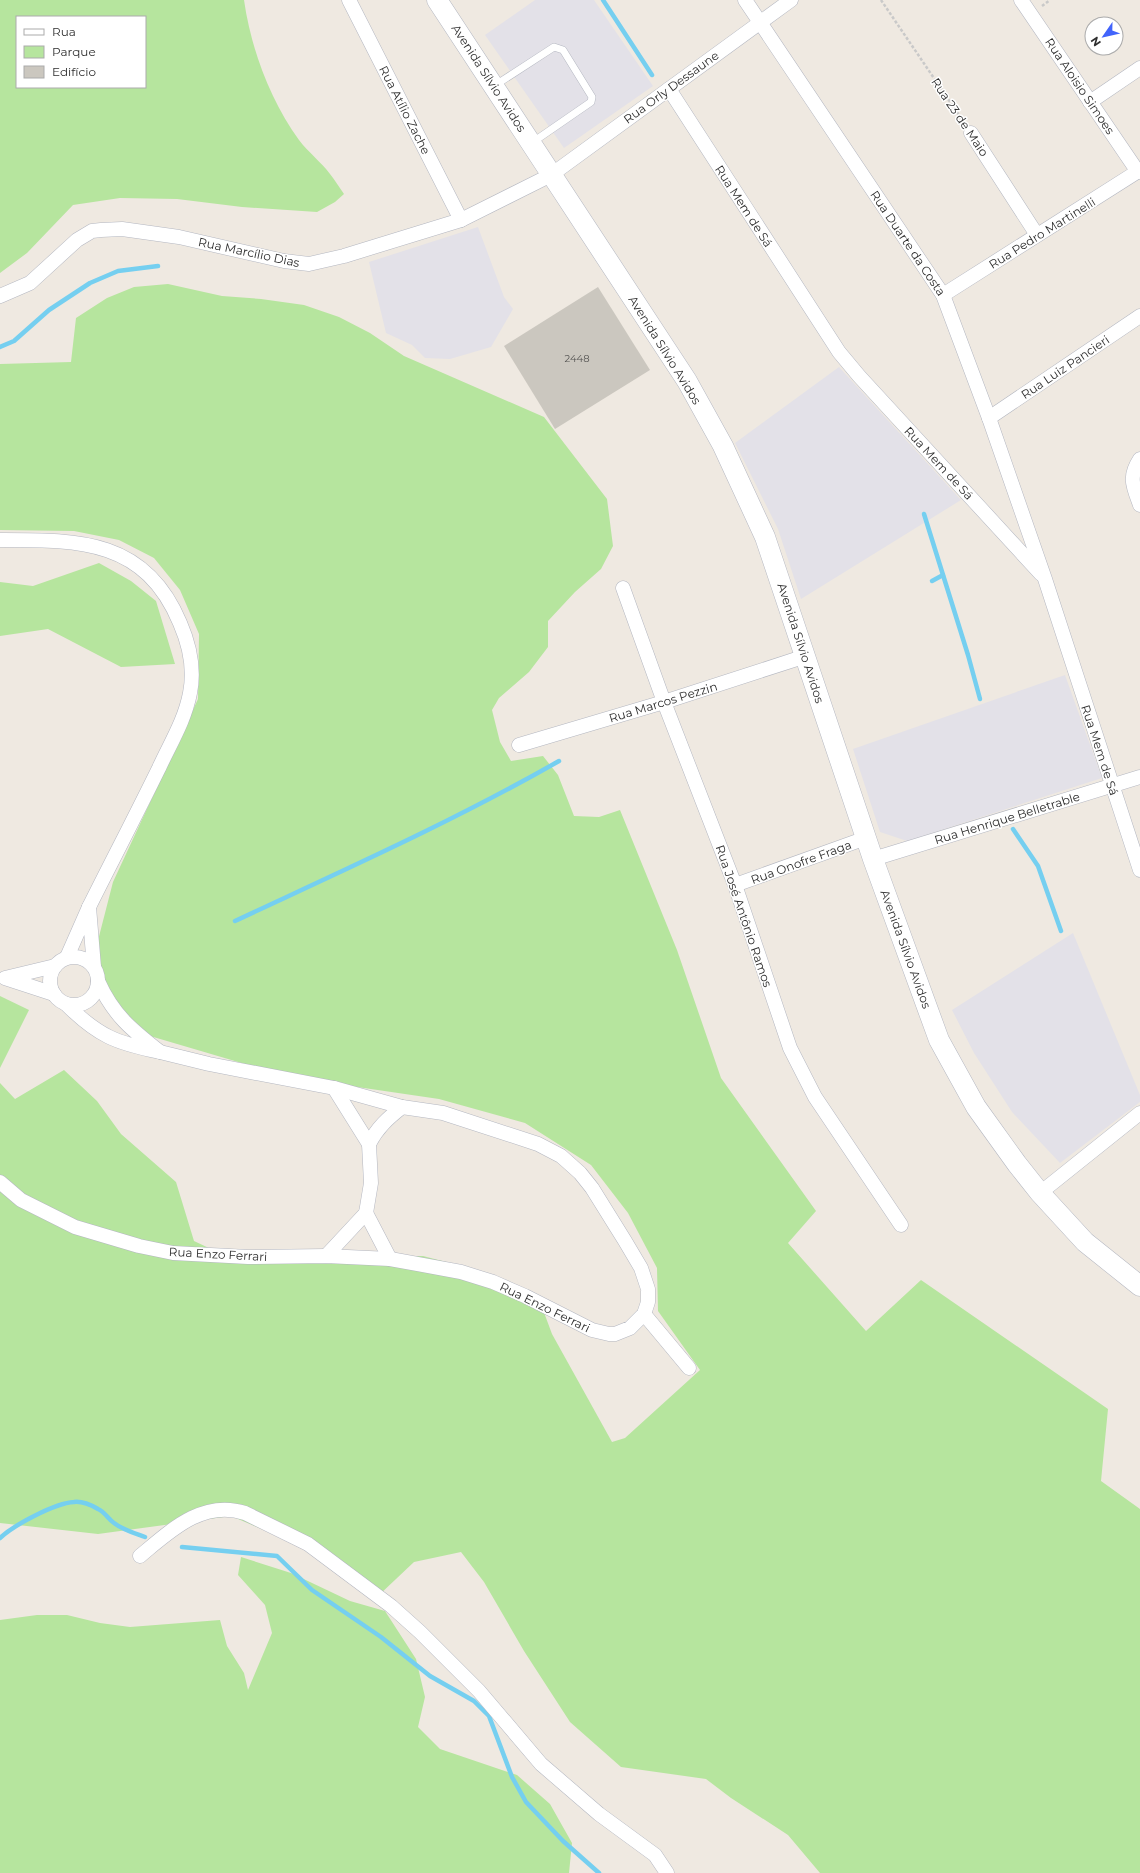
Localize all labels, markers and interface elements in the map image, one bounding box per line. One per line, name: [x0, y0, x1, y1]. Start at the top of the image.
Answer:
legend: [16, 16, 146, 88]
north arrow: [1084, 16, 1124, 56]
street label: Avenida Sílvio Avidos: [449, 21, 529, 135]
text: Rua: [52, 24, 76, 39]
text: N: [1087, 34, 1104, 49]
street label: Rua Aloisio Simoes: [1042, 35, 1118, 137]
text: Parque: [52, 44, 96, 59]
street label: Rua Orly Dessaune: [620, 47, 722, 127]
street label: Rua Atílio Zache: [376, 63, 434, 157]
text: Edifício: [52, 64, 96, 79]
street label: Rua 23 de Maio: [928, 75, 992, 159]
street label: Rua Mem de Sá: [712, 162, 776, 250]
street label: Rua Duarte da Costa: [867, 188, 949, 298]
street label: Rua Pedro Martinelli: [986, 194, 1098, 272]
street label: Rua Marcílio Dias: [197, 234, 301, 270]
street label: Avenida Sílvio Avidos: [625, 293, 705, 407]
street label: Rua Luiz Pancieri: [1018, 332, 1112, 402]
house number: 2448: [564, 352, 590, 365]
street label: Rua Mem de Sá: [901, 423, 977, 503]
street label: Avenida Sílvio Avidos: [775, 581, 828, 705]
street label: Rua Marcos Pezzin: [607, 678, 719, 726]
street label: Rua Mem de Sá: [1078, 703, 1122, 797]
street label: Rua Henrique Belletrable: [932, 789, 1082, 847]
street label: Rua Onofre Fraga: [749, 837, 853, 887]
street label: Rua José Antônio Ramos: [713, 843, 775, 989]
street label: Avenida Sílvio Avidos: [878, 888, 935, 1011]
street label: Rua Enzo Ferrari: [168, 1244, 268, 1264]
street label: Rua Enzo Ferrari: [497, 1279, 593, 1335]

